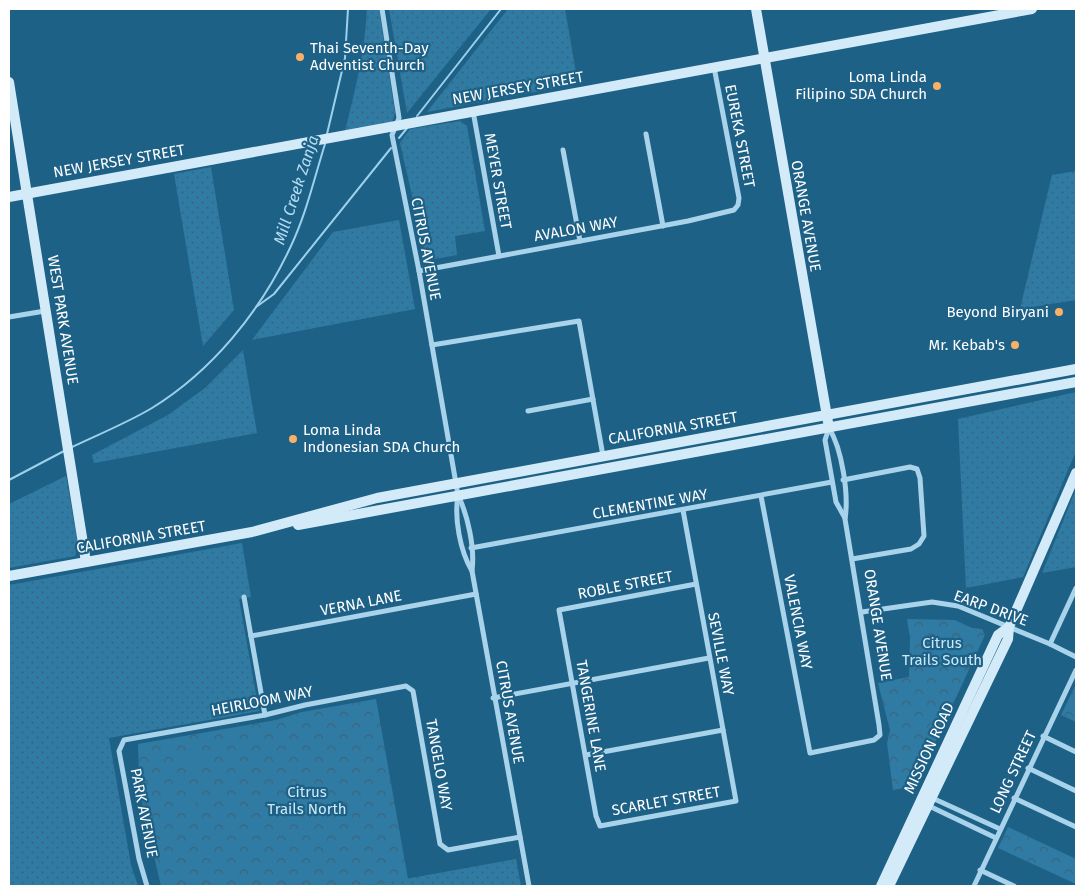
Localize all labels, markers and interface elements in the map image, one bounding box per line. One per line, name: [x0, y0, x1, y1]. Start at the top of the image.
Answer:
place label: Thai Seventh-Day Adventist Church: [310, 39, 429, 74]
marker: Thai Seventh-Day Adventist Church: [294, 51, 306, 63]
street label: NEW JERSEY STREET: [451, 68, 585, 108]
place label: Loma Linda Filipino SDA Church: [795, 68, 927, 103]
marker: Loma Linda Filipino SDA Church: [931, 80, 943, 92]
street label: EUREKA STREET: [721, 83, 759, 189]
street label: MEYER STREET: [481, 131, 515, 231]
water label: Mill Creek Zanja: [269, 133, 323, 247]
street label: NEW JERSEY STREET: [52, 141, 186, 181]
street label: ORANGE AVENUE: [787, 159, 825, 273]
street label: CITRUS AVENUE: [407, 196, 445, 302]
street label: AVALON WAY: [533, 213, 620, 245]
street label: WEST PARK AVENUE: [44, 254, 82, 386]
place label: Beyond Biryani: [946, 303, 1049, 321]
marker: Beyond Biryani: [1053, 306, 1065, 318]
place label: Mr. Kebab's: [929, 336, 1005, 354]
marker: Mr. Kebab's: [1009, 339, 1021, 351]
street label: CALIFORNIA STREET: [607, 408, 739, 448]
place label: Loma Linda Indonesian SDA Church: [303, 421, 460, 456]
marker: Loma Linda Indonesian SDA Church: [287, 433, 299, 445]
street label: CLEMENTINE WAY: [591, 485, 710, 523]
street label: CALIFORNIA STREET: [75, 517, 207, 557]
street label: ROBLE STREET: [576, 567, 674, 603]
street label: ORANGE AVENUE: [860, 568, 896, 682]
street label: VALENCIA WAY: [780, 573, 816, 672]
street label: VERNA LANE: [319, 586, 403, 620]
street label: EARP DRIVE: [951, 586, 1031, 630]
street label: SEVILLE WAY: [704, 611, 738, 698]
park label: Citrus Trails South: [902, 634, 982, 669]
street label: CITRUS AVENUE: [492, 659, 528, 765]
street label: TANGERINE LANE: [572, 659, 610, 773]
street label: HEIRLOOM WAY: [210, 682, 315, 720]
street label: MISSION ROAD: [900, 699, 958, 797]
street label: TANGELO WAY: [422, 718, 456, 813]
street label: LONG STREET: [986, 727, 1040, 816]
street label: PARK AVENUE: [126, 766, 162, 860]
park label: Citrus Trails North: [267, 783, 347, 818]
street label: SCARLET STREET: [610, 783, 722, 819]

